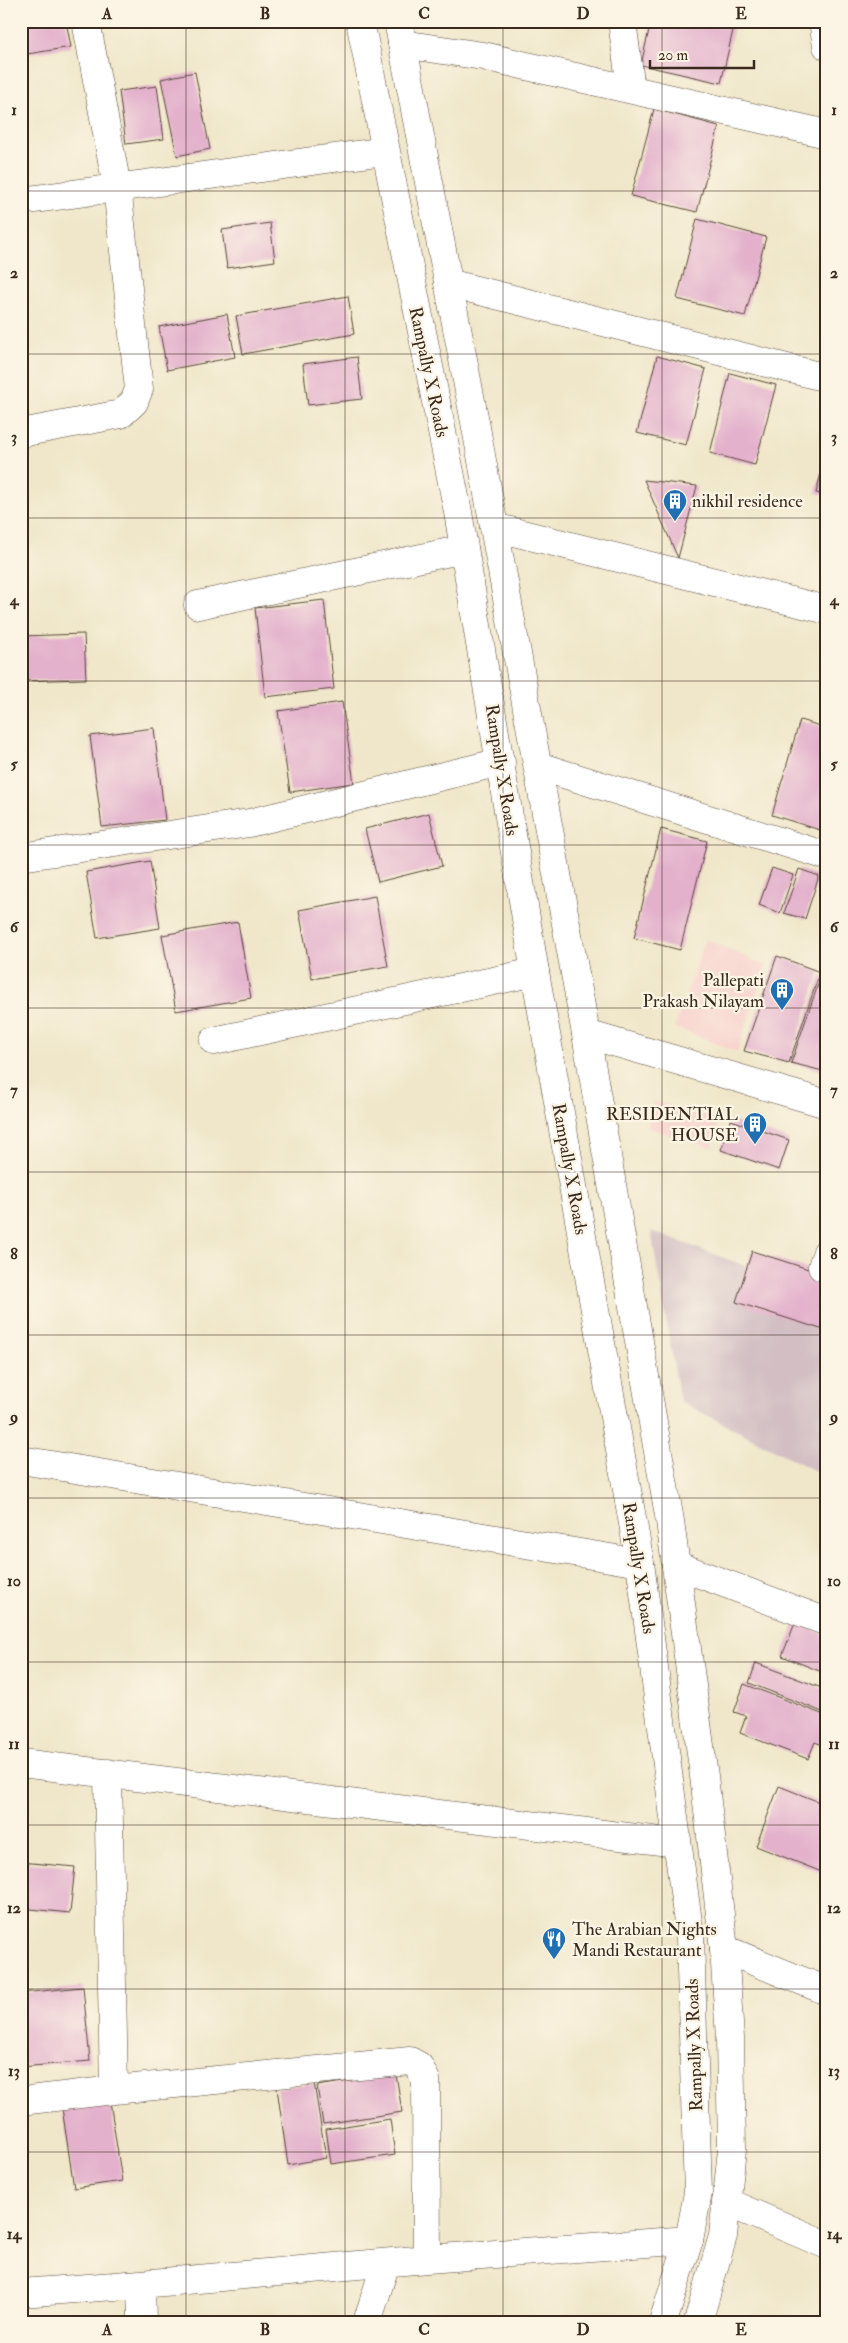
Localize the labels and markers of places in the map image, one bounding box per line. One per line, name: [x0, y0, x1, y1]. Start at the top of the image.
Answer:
building icon: nikhil residence: [662, 488, 688, 522]
place label: nikhil residence: [692, 490, 803, 513]
place label: Pallepati Prakash Nilayam: [642, 969, 764, 1013]
building icon: Pallepati Prakash Nilayam: [769, 977, 795, 1011]
place label: RESIDENTIAL HOUSE: [606, 1103, 738, 1147]
building icon: RESIDENTIAL HOUSE: [742, 1111, 768, 1145]
place label: The Arabian Nights Mandi Restaurant: [572, 1918, 717, 1962]
restaurant icon: The Arabian Nights Mandi Restaurant: [541, 1926, 567, 1960]

